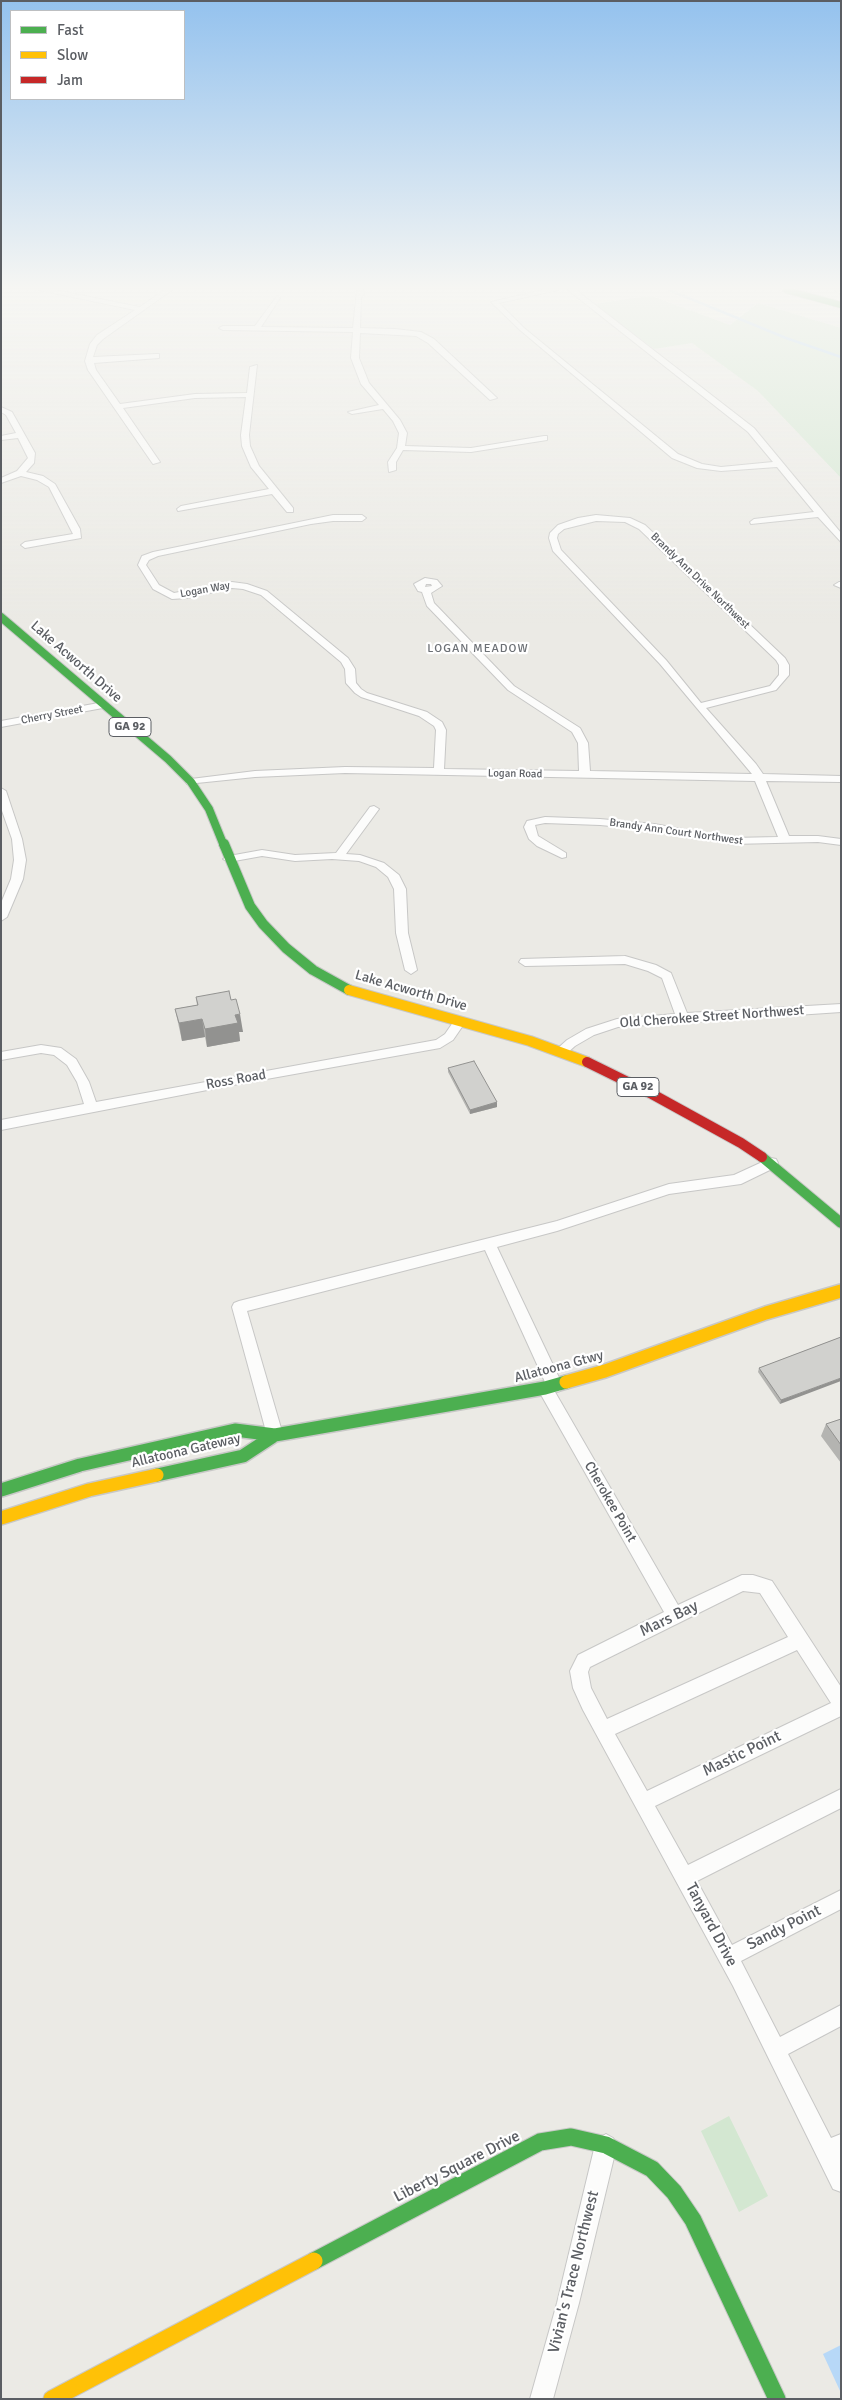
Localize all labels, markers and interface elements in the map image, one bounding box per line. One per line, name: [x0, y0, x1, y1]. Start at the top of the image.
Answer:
legend: [10, 10, 185, 100]
text: Fast: [57, 21, 84, 39]
text: Slow: [57, 46, 88, 64]
text: Jam: [57, 71, 83, 89]
street label: Brandy Ann Drive Northwest: [648, 530, 752, 632]
street label: Logan Way: [179, 579, 231, 601]
street label: Lake Acworth Drive: [27, 618, 125, 706]
district label: LOGAN MEADOW: [426, 642, 530, 656]
street label: Cherry Street: [20, 703, 84, 727]
road number: GA 92: [109, 718, 151, 736]
street label: Logan Road: [488, 767, 542, 781]
street label: Brandy Ann Court Northwest: [608, 816, 744, 848]
street label: Lake Acworth Drive: [353, 967, 469, 1015]
street label: Old Cherokee Street Northwest: [619, 1002, 805, 1032]
street label: Ross Road: [205, 1066, 267, 1094]
road number: GA 92: [617, 1078, 659, 1096]
street label: Allatoona Gtwy: [513, 1347, 605, 1387]
street label: Allatoona Gateway: [130, 1430, 242, 1472]
street label: Cherokee Point: [580, 1459, 640, 1545]
street label: Mars Bay: [637, 1597, 701, 1641]
street label: Mastic Point: [700, 1727, 784, 1781]
street label: Tanyard Drive: [681, 1880, 741, 1970]
street label: Sandy Point: [744, 1901, 824, 1955]
street label: Liberty Square Drive: [391, 2127, 523, 2207]
street label: Vivian's Trace Northwest: [545, 2189, 603, 2355]

